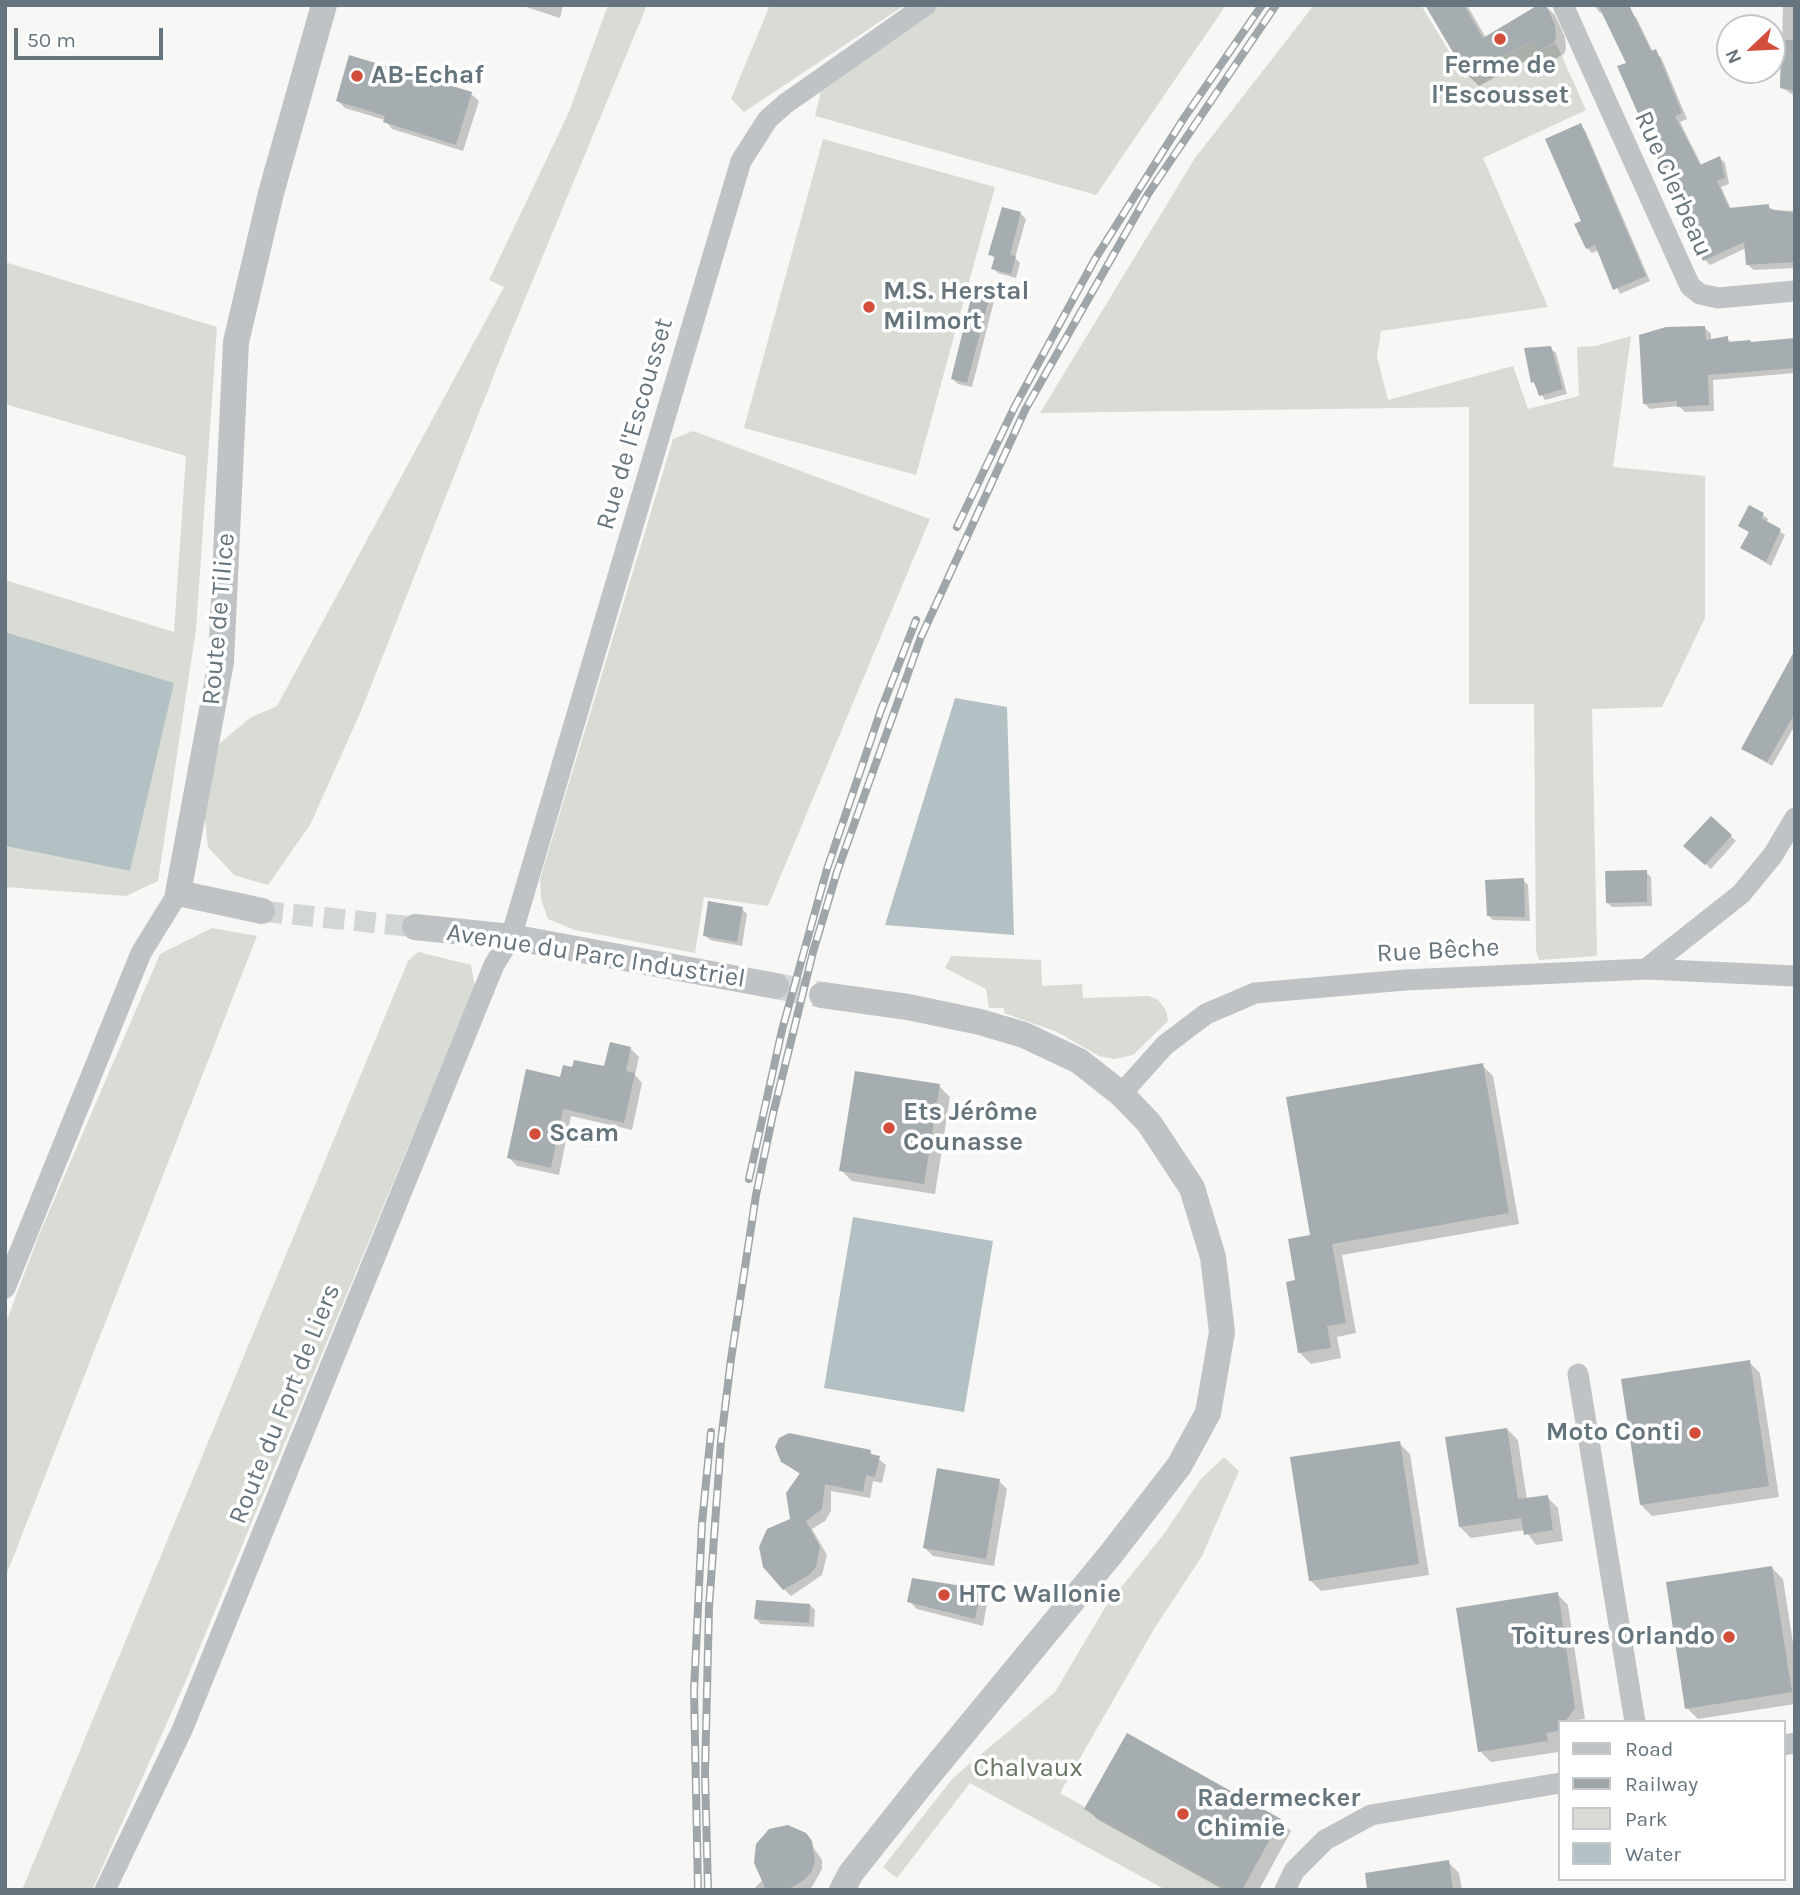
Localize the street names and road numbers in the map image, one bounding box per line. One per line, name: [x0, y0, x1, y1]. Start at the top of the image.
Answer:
street label: Rue Clerbeau: [1627, 106, 1719, 262]
street label: Rue de l'Escousset: [590, 314, 680, 534]
street label: Route de Tilice: [196, 532, 242, 706]
street label: Avenue du Parc Industriel: [444, 917, 748, 995]
street label: Rue Bêche: [1376, 932, 1500, 970]
street label: Route du Fort de Liers: [223, 1279, 347, 1529]

